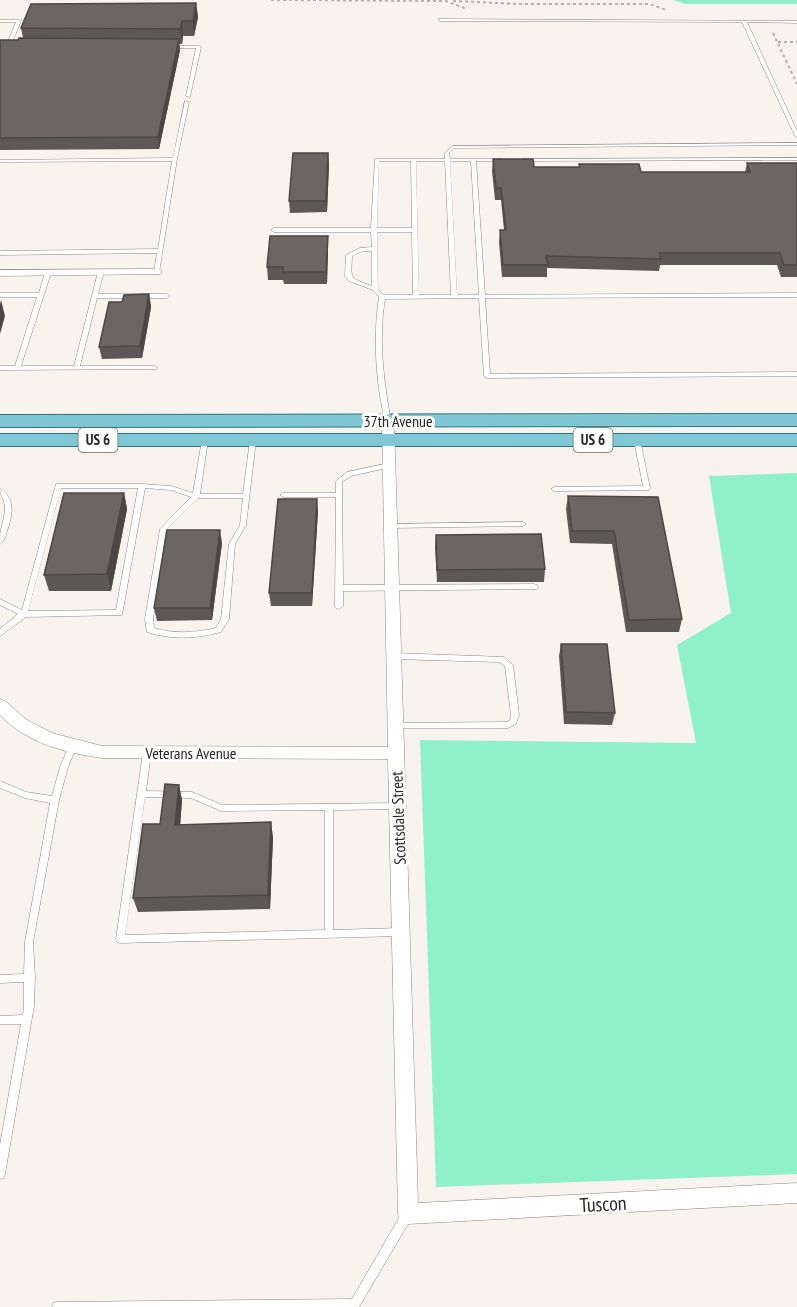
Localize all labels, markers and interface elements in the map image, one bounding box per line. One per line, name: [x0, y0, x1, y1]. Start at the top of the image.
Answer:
street label: 37th Avenue: [363, 411, 433, 431]
road number: US 6: [78, 428, 118, 452]
road number: US 6: [574, 428, 612, 452]
street label: Veterans Avenue: [145, 743, 236, 763]
street label: Scottsdale Street: [386, 770, 410, 865]
street label: Tuscon: [579, 1190, 627, 1218]

